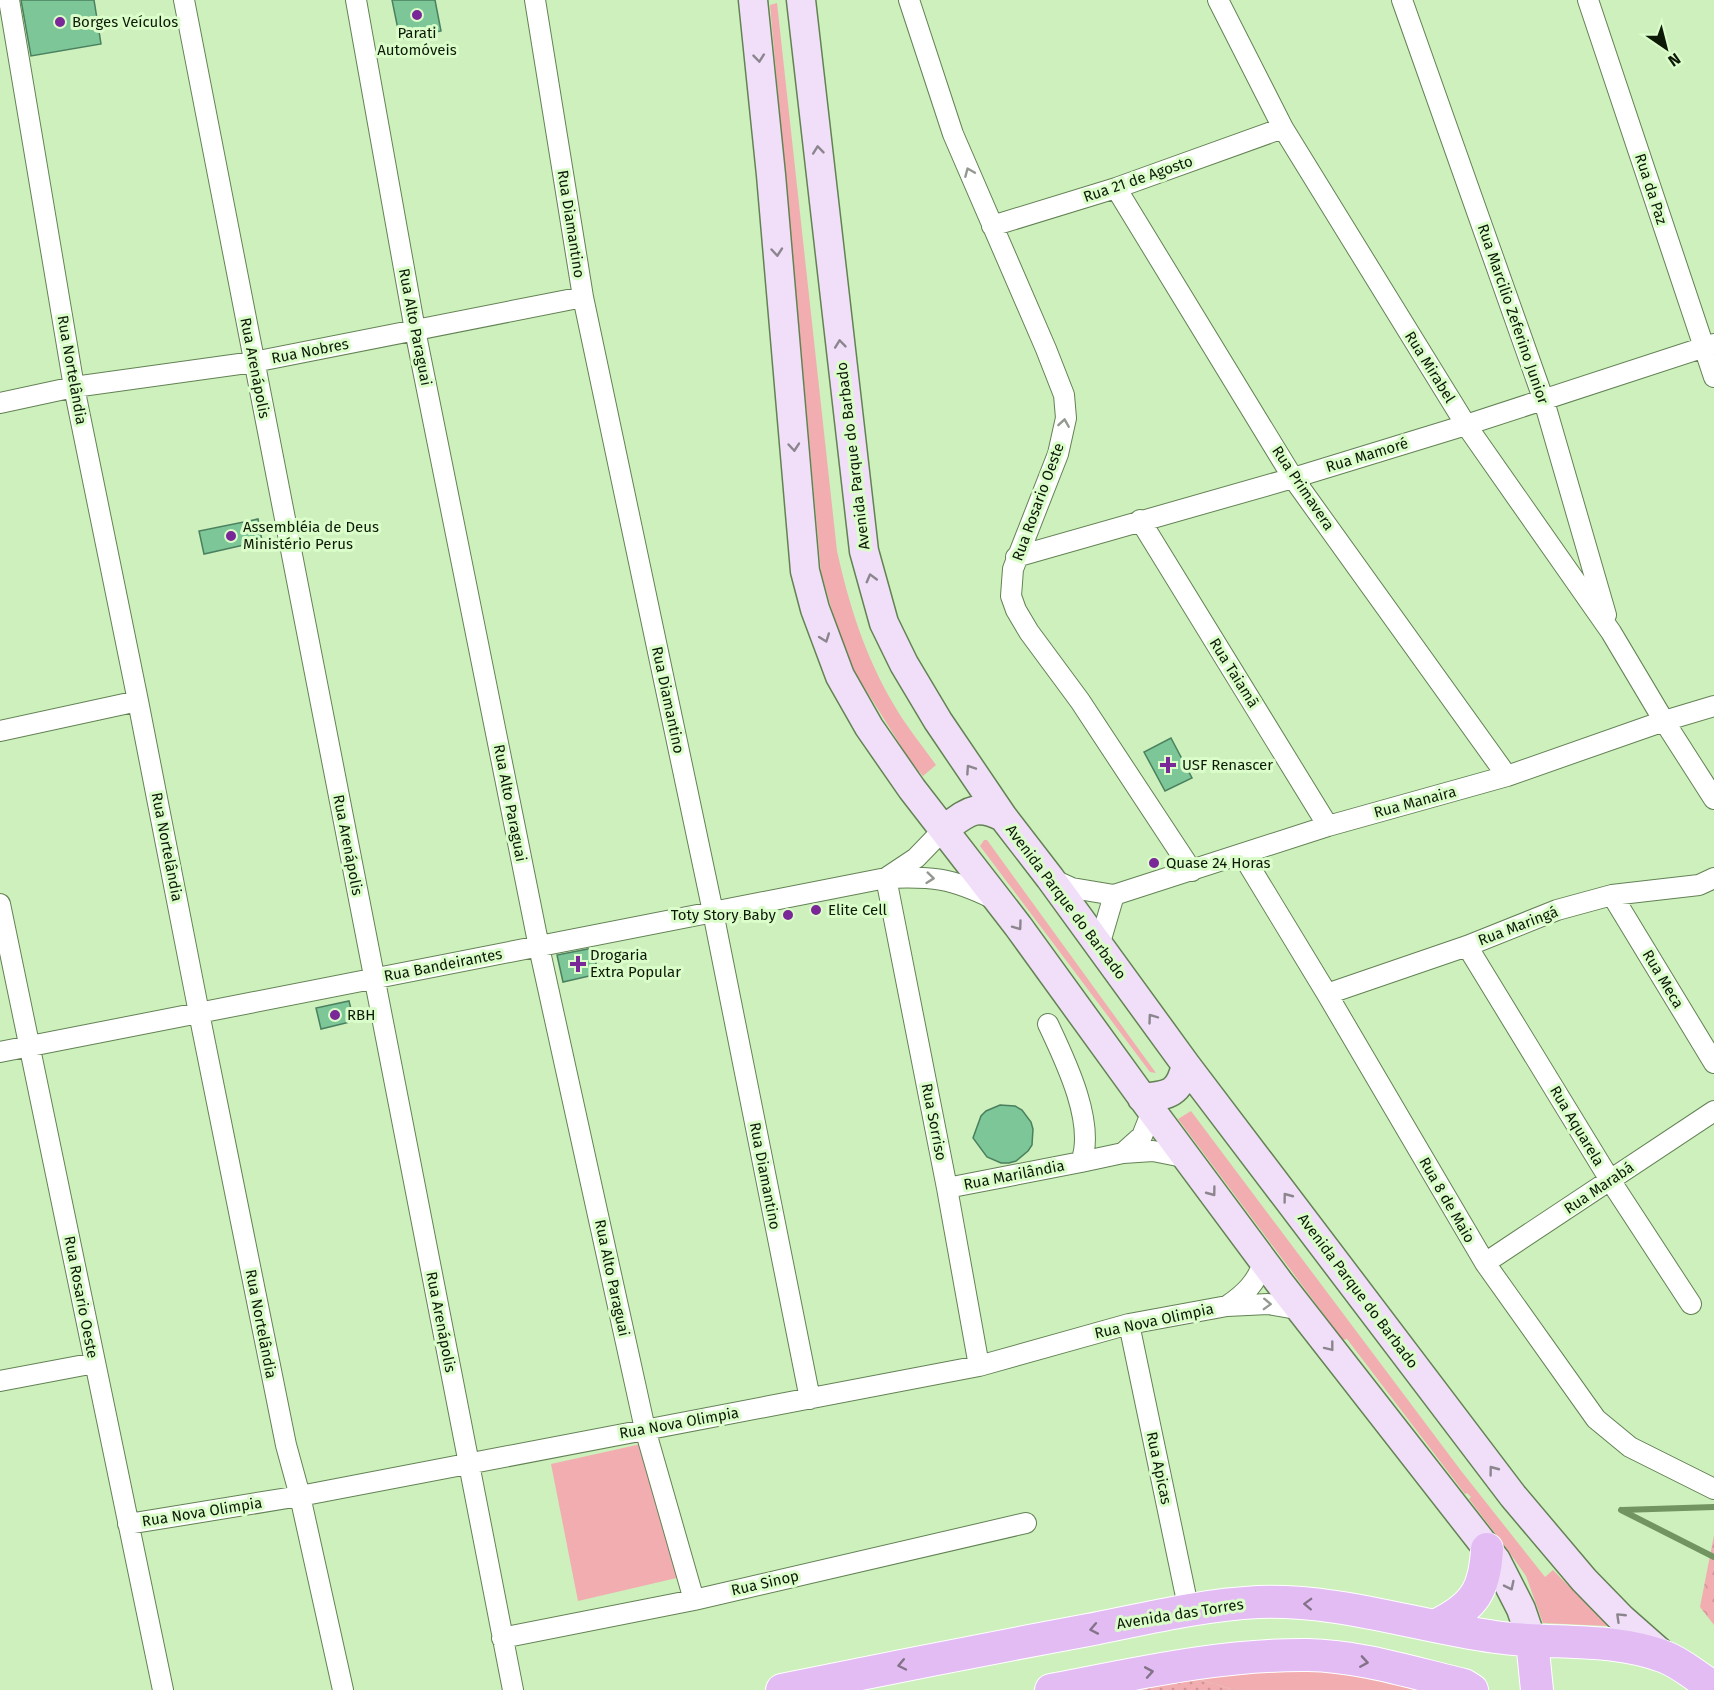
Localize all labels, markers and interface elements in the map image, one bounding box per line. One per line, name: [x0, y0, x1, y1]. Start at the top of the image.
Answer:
marker: Parati Automóveis: [410, 8, 424, 22]
place label: Borges Veículos: [72, 13, 178, 31]
marker: Borges Veículos: [53, 15, 67, 29]
north arrow: [1636, 18, 1696, 78]
place label: Parati Automóveis: [377, 24, 457, 59]
text: N: [1665, 49, 1684, 71]
one-way arrow: [752, 54, 765, 63]
one-way arrow: [812, 145, 825, 154]
street label: Rua da Paz: [1631, 151, 1671, 227]
street label: Rua 21 de Agosto: [1081, 152, 1195, 206]
one-way arrow: [964, 167, 976, 178]
street label: Rua Diamantino: [554, 169, 588, 279]
street label: Rua Marcilio Zeferino Junior: [1474, 222, 1552, 406]
one-way arrow: [771, 248, 784, 257]
street label: Rua Alto Paraguai: [395, 267, 435, 387]
street label: Rua Nortelândia: [54, 314, 90, 426]
street label: Rua Arenápolis: [236, 316, 274, 420]
street label: Rua Mirabel: [1401, 328, 1459, 407]
street label: Rua Nobres: [270, 335, 350, 367]
one-way arrow: [834, 339, 847, 348]
street label: Avenida Parque do Barbado: [833, 361, 873, 551]
one-way arrow: [1058, 418, 1070, 428]
street label: Rua Mamoré: [1324, 434, 1410, 476]
street label: Rua Rosario Oeste: [1008, 441, 1068, 563]
one-way arrow: [787, 442, 800, 451]
street label: Rua Primavera: [1268, 442, 1338, 534]
place label: Assembléia de Deus Ministério Perus: [243, 518, 379, 553]
marker: Assembléia de Deus Ministério Perus: [224, 529, 238, 543]
one-way arrow: [865, 574, 878, 584]
one-way arrow: [818, 632, 831, 643]
street label: Rua Taiamã: [1206, 635, 1262, 711]
street label: Rua Diamantino: [648, 645, 688, 755]
street label: Rua Alto Paraguai: [490, 743, 530, 863]
marker: USF Renascer: [1159, 756, 1177, 774]
place label: USF Renascer: [1182, 756, 1273, 774]
one-way arrow: [966, 764, 977, 775]
street label: Rua Manaira: [1372, 782, 1458, 822]
street label: Rua Nortelândia: [148, 791, 186, 903]
street label: Rua Arenápolis: [329, 793, 367, 897]
street label: Avenida Parque do Barbado: [1002, 821, 1130, 983]
place label: Quase 24 Horas: [1166, 854, 1270, 872]
marker: Quase 24 Horas: [1147, 856, 1161, 870]
one-way arrow: [925, 871, 934, 884]
place label: Elite Cell: [828, 901, 888, 919]
street label: Rua Maringá: [1475, 902, 1561, 950]
marker: Elite Cell: [809, 903, 823, 917]
place label: Toty Story Baby: [671, 906, 777, 924]
marker: Toty Story Baby: [781, 908, 795, 922]
one-way arrow: [1010, 920, 1021, 931]
street label: Rua Bandeirantes: [382, 945, 504, 985]
place label: Drogaria Extra Popular: [590, 946, 681, 981]
street label: Rua Meca: [1639, 947, 1687, 1011]
marker: Drogaria Extra Popular: [571, 957, 585, 971]
place label: RBH: [347, 1006, 375, 1024]
marker: RBH: [328, 1008, 342, 1022]
one-way arrow: [1148, 1014, 1159, 1025]
street label: Rua Sorriso: [918, 1082, 950, 1162]
street label: Rua Aquarela: [1546, 1083, 1608, 1169]
street label: Rua Diamantino: [746, 1121, 784, 1231]
street label: Rua 8 de Maio: [1415, 1154, 1479, 1246]
street label: Rua Marilândia: [962, 1156, 1066, 1194]
street label: Rua Marabá: [1561, 1158, 1637, 1218]
one-way arrow: [1205, 1185, 1216, 1196]
one-way arrow: [1283, 1192, 1294, 1203]
street label: Avenida Parque do Barbado: [1294, 1210, 1422, 1372]
street label: Rua Alto Paraguai: [591, 1218, 633, 1338]
street label: Rua Rosario Oeste: [60, 1234, 102, 1360]
street label: Rua Nortelândia: [242, 1268, 280, 1380]
street label: Rua Arenápolis: [422, 1270, 460, 1374]
one-way arrow: [1263, 1298, 1272, 1310]
street label: Rua Nova Olimpia: [1093, 1300, 1215, 1342]
one-way arrow: [1323, 1340, 1334, 1351]
street label: Rua Nova Olimpia: [618, 1404, 740, 1442]
street label: Rua Apicas: [1143, 1430, 1175, 1506]
one-way arrow: [1489, 1465, 1500, 1476]
street label: Rua Nova Olimpia: [141, 1494, 263, 1530]
street label: Rua Sinop: [729, 1566, 801, 1600]
one-way arrow: [1503, 1580, 1515, 1591]
street label: Avenida das Torres: [1115, 1595, 1245, 1633]
one-way arrow: [1303, 1598, 1312, 1610]
one-way arrow: [1617, 1613, 1627, 1624]
one-way arrow: [1089, 1622, 1099, 1635]
one-way arrow: [1359, 1655, 1369, 1668]
one-way arrow: [898, 1658, 908, 1671]
one-way arrow: [1145, 1666, 1154, 1678]

